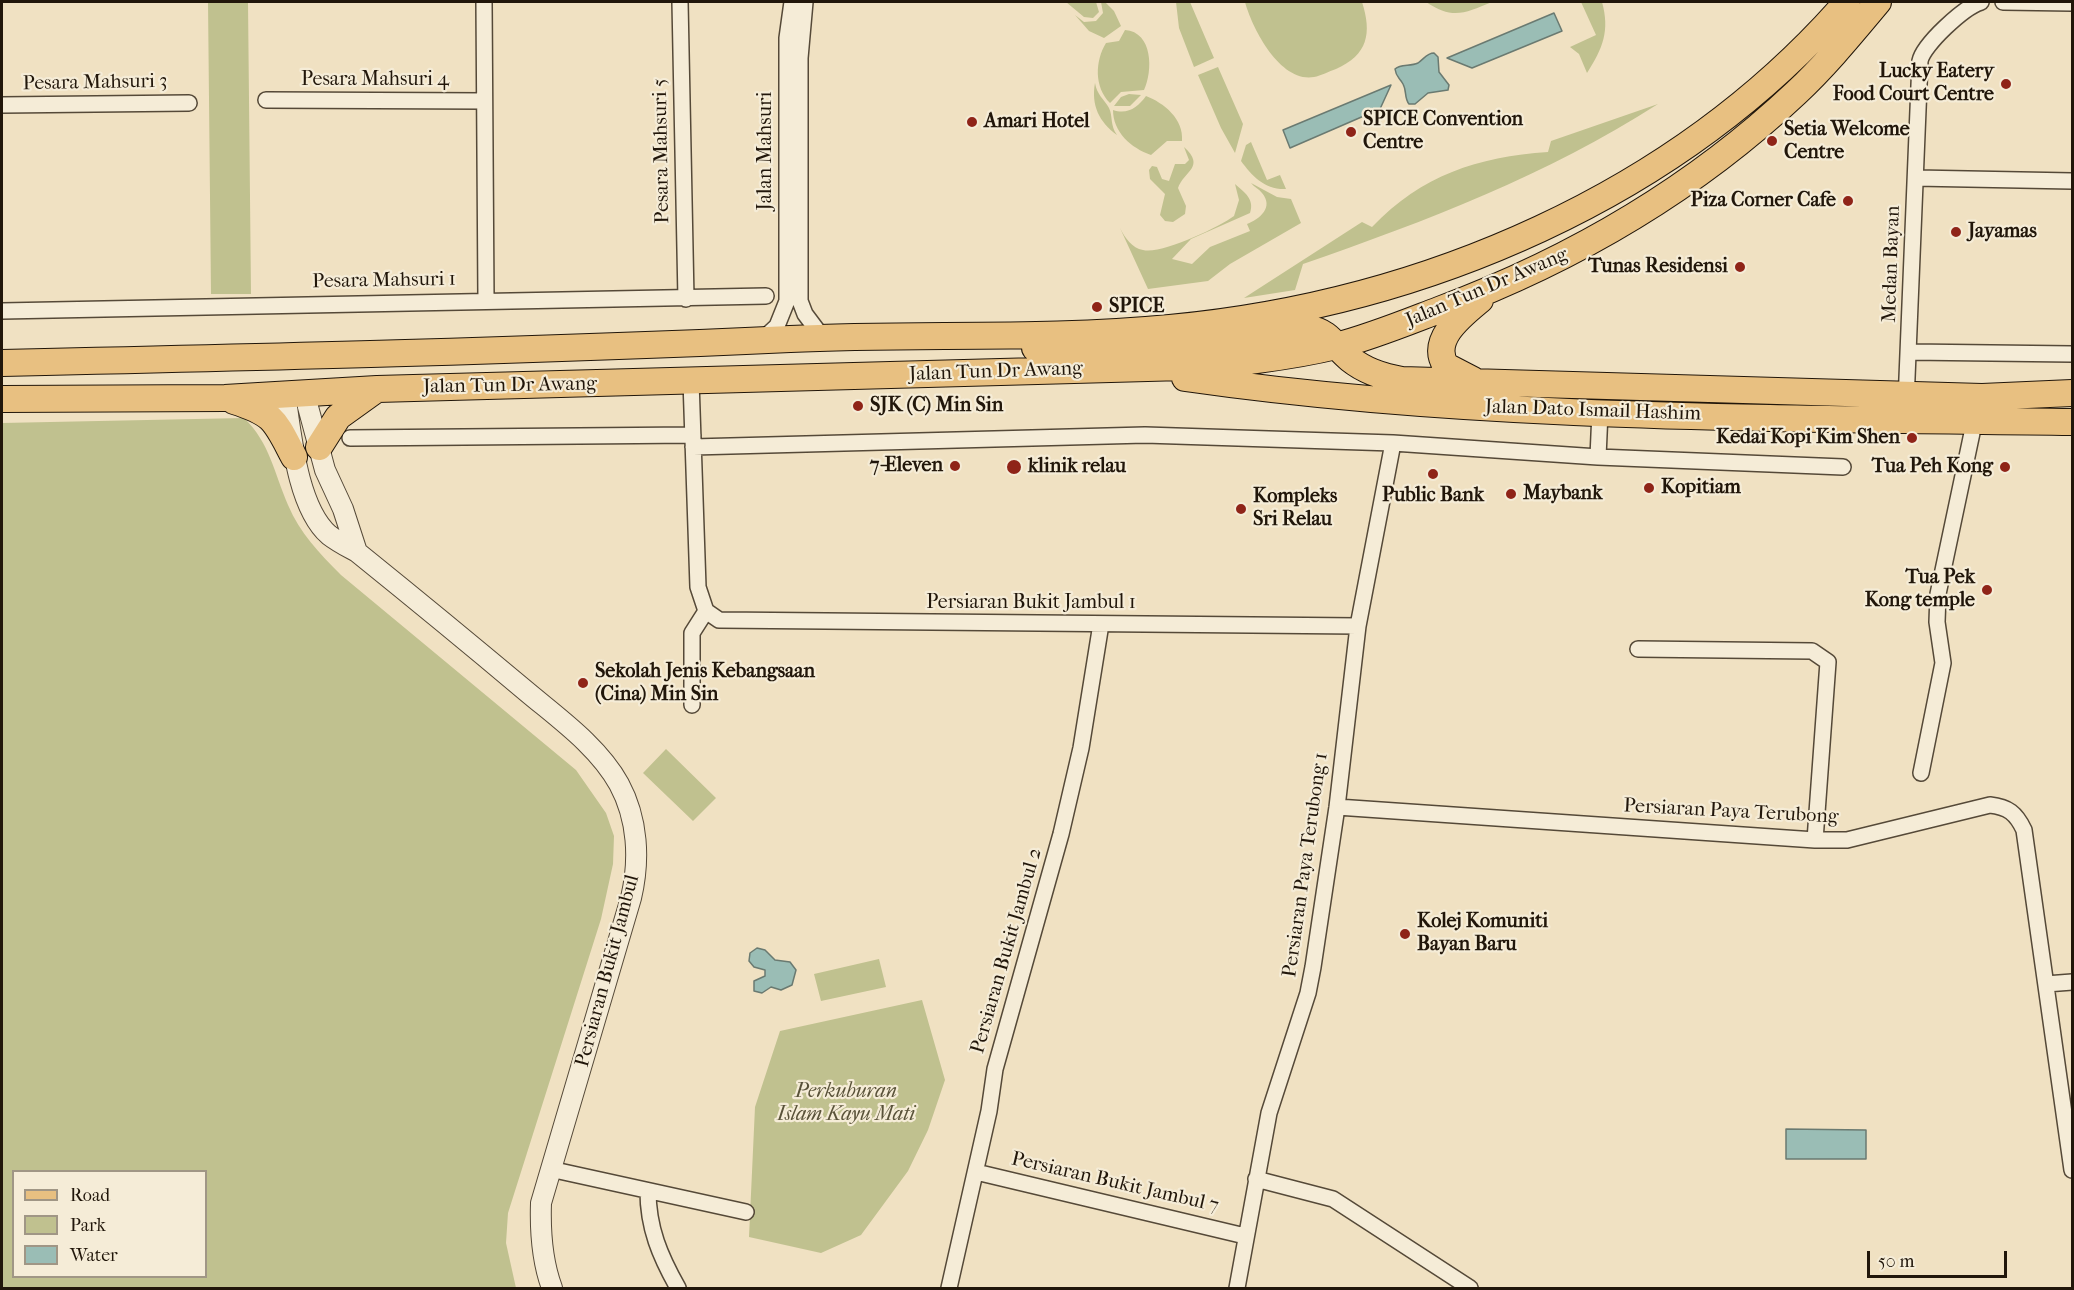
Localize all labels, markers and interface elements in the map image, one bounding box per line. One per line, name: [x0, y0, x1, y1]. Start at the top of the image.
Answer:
place label: Lucky Eatery Food Court Centre: [1833, 60, 1994, 107]
street label: Pesara Mahsuri 4: [301, 68, 449, 92]
street label: Pesara Mahsuri 3: [23, 70, 167, 96]
marker: Lucky Eatery Food Court Centre: [1999, 77, 2013, 91]
street label: Pesara Mahsuri 5: [649, 78, 675, 224]
street label: Jalan Mahsuri: [754, 92, 778, 210]
place label: SPICE Convention Centre: [1363, 108, 1523, 155]
place label: Amari Hotel: [984, 110, 1090, 134]
marker: Amari Hotel: [965, 115, 979, 129]
place label: Setia Welcome Centre: [1784, 118, 1910, 165]
marker: SPICE Convention Centre: [1344, 125, 1358, 139]
marker: Setia Welcome Centre: [1765, 134, 1779, 148]
place label: Piza Corner Cafe: [1691, 189, 1836, 213]
marker: Piza Corner Cafe: [1841, 194, 1855, 208]
street label: Medan Bayan: [1878, 205, 1906, 323]
place label: Jayamas: [1968, 220, 2037, 244]
marker: Jayamas: [1949, 225, 1963, 239]
street label: Jalan Tun Dr Awang: [1402, 243, 1572, 333]
place label: Tunas Residensi: [1588, 255, 1728, 279]
marker: Tunas Residensi: [1733, 260, 1747, 274]
street label: Pesara Mahsuri 1: [312, 268, 456, 294]
place label: SPICE: [1109, 295, 1165, 319]
marker: SPICE: [1090, 300, 1104, 314]
street label: Jalan Tun Dr Awang: [909, 357, 1083, 387]
street label: Jalan Tun Dr Awang: [423, 372, 597, 400]
place label: SJK (C) Min Sin: [870, 394, 1003, 418]
street label: Jalan Dato Ismail Hashim: [1485, 395, 1701, 427]
marker: SJK (C) Min Sin: [851, 399, 865, 413]
place label: Kedai Kopi Kim Shen: [1716, 426, 1900, 450]
marker: Kedai Kopi Kim Shen: [1905, 431, 1919, 445]
place label: 7-Eleven: [870, 454, 943, 478]
place label: klinik relau: [1028, 455, 1126, 479]
place label: Tua Peh Kong: [1872, 455, 1993, 479]
marker: klinik relau: [1005, 458, 1023, 476]
marker: 7-Eleven: [948, 459, 962, 473]
marker: Tua Peh Kong: [1998, 460, 2012, 474]
marker: Public Bank: [1426, 467, 1440, 481]
place label: Kopitiam: [1661, 476, 1741, 500]
marker: Kopitiam: [1642, 481, 1656, 495]
place label: Maybank: [1523, 482, 1603, 506]
place label: Public Bank: [1382, 484, 1484, 508]
place label: Kompleks Sri Relau: [1253, 485, 1337, 532]
marker: Maybank: [1504, 487, 1518, 501]
marker: Kompleks Sri Relau: [1234, 502, 1248, 516]
place label: Tua Pek Kong temple: [1865, 566, 1975, 613]
marker: Tua Pek Kong temple: [1980, 583, 1994, 597]
street label: Persiaran Bukit Jambul 1: [926, 591, 1136, 615]
place label: Sekolah Jenis Kebangsaan (Cina) Min Sin: [595, 660, 815, 707]
marker: Sekolah Jenis Kebangsaan (Cina) Min Sin: [576, 676, 590, 690]
street label: Persiaran Paya Terubong 1: [1278, 751, 1334, 979]
street label: Persiaran Paya Terubong: [1623, 794, 1839, 830]
street label: Persiaran Bukit Jambul 2: [966, 845, 1048, 1057]
street label: Persiaran Bukit Jambul: [571, 872, 645, 1070]
place label: Kolej Komuniti Bayan Baru: [1417, 910, 1548, 957]
marker: Kolej Komuniti Bayan Baru: [1398, 927, 1412, 941]
park label: Perkuburan Islam Kayu Mati: [777, 1080, 915, 1127]
street label: Persiaran Bukit Jambul 7: [1009, 1147, 1221, 1219]
legend: [12, 1170, 207, 1278]
text: Road: [70, 1185, 110, 1206]
text: Park: [70, 1215, 106, 1236]
scale bar: [1870, 1239, 2010, 1277]
text: Water: [70, 1245, 118, 1266]
text: 50 m: [1878, 1251, 1914, 1272]

